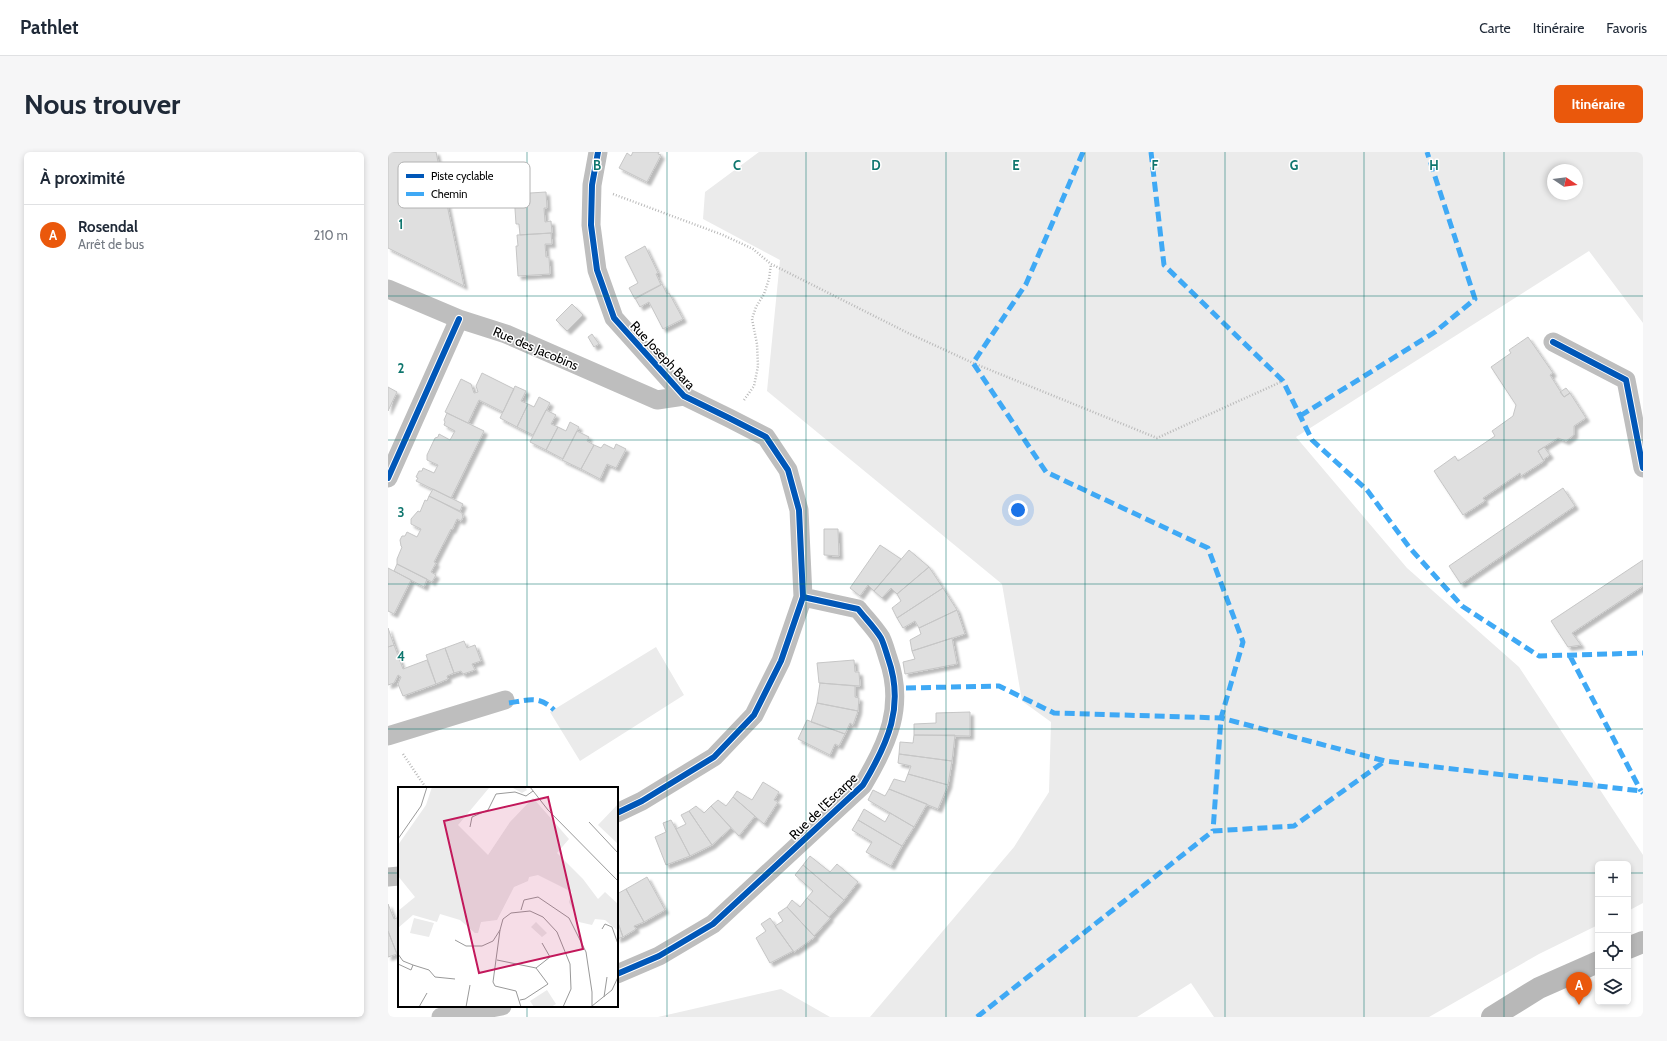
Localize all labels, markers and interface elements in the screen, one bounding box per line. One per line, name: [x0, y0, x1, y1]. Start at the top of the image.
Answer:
text: Pathlet: [20, 16, 79, 39]
text: Carte: [1479, 19, 1511, 37]
text: Itinéraire: [1533, 19, 1584, 37]
text: Favoris: [1606, 19, 1647, 37]
button: Itinéraire: [1554, 85, 1643, 123]
text: Nous trouver: [24, 87, 180, 121]
text: B: [593, 157, 601, 173]
text: C: [733, 157, 741, 173]
text: D: [871, 157, 881, 173]
text: E: [1012, 157, 1020, 173]
text: F: [1152, 157, 1159, 173]
text: G: [1290, 157, 1299, 173]
text: H: [1429, 157, 1439, 173]
legend: [398, 162, 530, 208]
north arrow: [1547, 164, 1583, 200]
text: À proximité: [40, 168, 125, 188]
text: Piste cyclable: [431, 169, 494, 183]
text: Chemin: [431, 187, 468, 201]
text: 1: [399, 216, 403, 232]
text: Rosendal: [78, 218, 138, 236]
text: A: [49, 227, 57, 243]
text: 210 m: [314, 227, 348, 243]
text: Arrêt de bus: [78, 236, 144, 252]
street label: Rue Joseph Bara: [627, 317, 699, 393]
street label: Rue des Jacobins: [491, 323, 582, 373]
text: 2: [398, 360, 405, 376]
your location: [1008, 500, 1028, 520]
text: 3: [397, 504, 405, 520]
text: 4: [397, 648, 405, 664]
street label: Rue de l'Escarpe: [786, 769, 861, 843]
inset map: [398, 787, 618, 1007]
map controls: [1595, 861, 1631, 1005]
button: +: [1595, 861, 1631, 897]
button: −: [1595, 897, 1631, 933]
button: locate: [1595, 933, 1631, 969]
button: layers: [1595, 969, 1631, 1005]
pin: A: [1566, 972, 1592, 1005]

